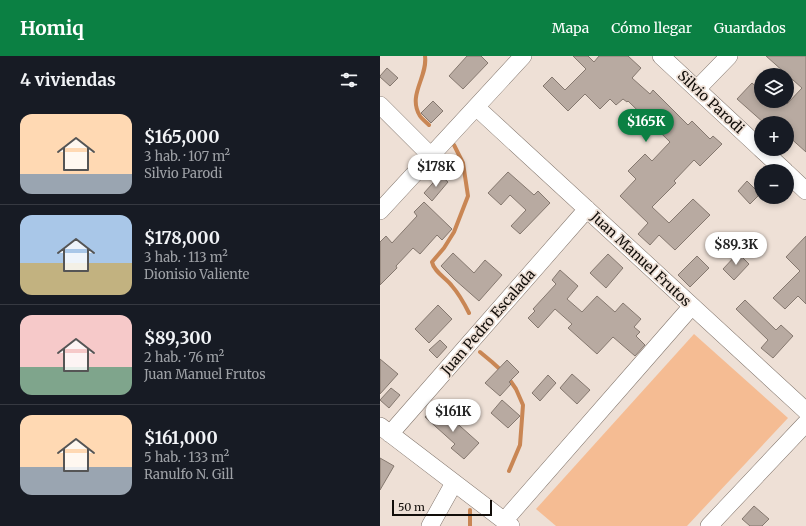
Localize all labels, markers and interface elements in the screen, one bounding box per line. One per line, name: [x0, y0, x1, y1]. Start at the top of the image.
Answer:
text: Homiq: [20, 16, 84, 40]
text: Mapa: [552, 19, 589, 37]
text: Cómo llegar: [611, 19, 692, 37]
text: Guardados: [714, 19, 786, 37]
street label: Silvio Parodi: [674, 67, 748, 138]
map controls: [754, 68, 794, 204]
button: layers: [754, 68, 794, 108]
text: 4 viviendas: [20, 69, 116, 91]
icon: filters: [338, 69, 360, 91]
pin: $165K: [618, 109, 674, 143]
text: $165K: [627, 113, 665, 130]
button: +: [754, 116, 794, 156]
text: $165,000: [144, 126, 219, 148]
icon: home: [52, 130, 100, 178]
text: 3 hab. · 107 m²: [144, 148, 230, 165]
pin: $178K: [408, 154, 464, 188]
text: $178K: [417, 158, 455, 175]
button: −: [754, 164, 794, 204]
text: Silvio Parodi: [144, 165, 222, 182]
street label: Juan Manuel Frutos: [586, 207, 695, 310]
text: $178,000: [144, 227, 220, 249]
icon: home: [52, 231, 100, 279]
pin: $89.3K: [703, 232, 769, 266]
text: $89.3K: [714, 236, 758, 253]
text: 3 hab. · 113 m²: [144, 249, 228, 266]
street label: Juan Pedro Escalada: [436, 265, 539, 379]
text: Dionisio Valiente: [144, 266, 249, 283]
text: $89,300: [144, 327, 212, 349]
icon: home: [52, 331, 100, 379]
text: 2 hab. · 76 m²: [144, 349, 224, 366]
text: Juan Manuel Frutos: [144, 366, 266, 383]
pin: $161K: [425, 399, 481, 433]
text: $161K: [435, 403, 471, 420]
text: $161,000: [144, 427, 218, 449]
icon: home: [52, 431, 100, 479]
text: 5 hab. · 133 m²: [144, 449, 229, 466]
text: Ranulfo N. Gill: [144, 466, 234, 483]
scale bar: [392, 498, 492, 517]
text: 50 m: [398, 500, 425, 514]

